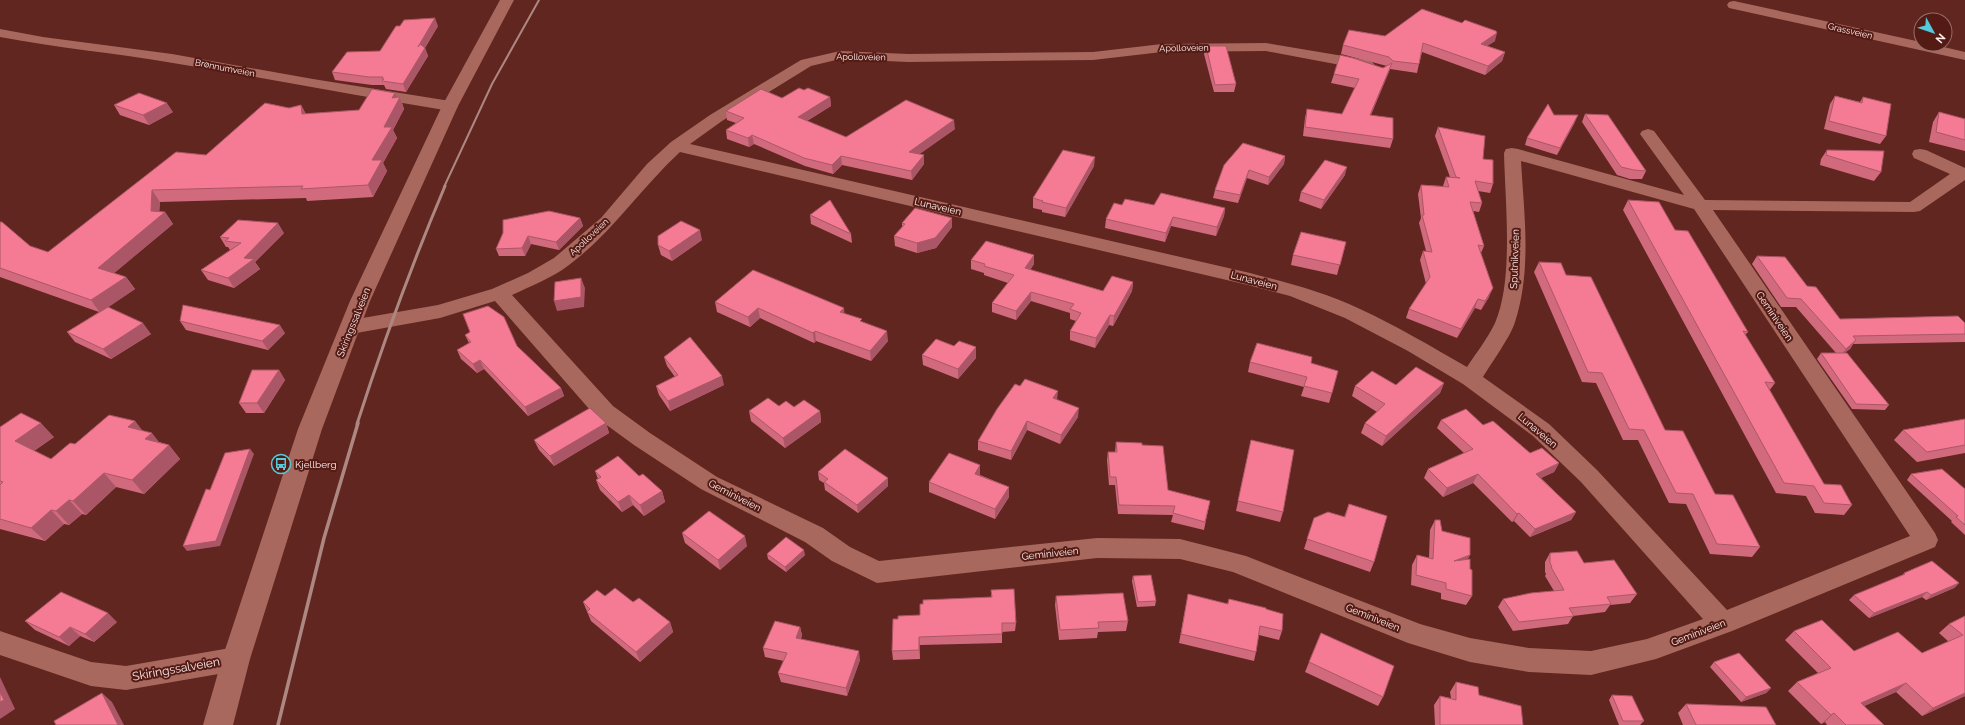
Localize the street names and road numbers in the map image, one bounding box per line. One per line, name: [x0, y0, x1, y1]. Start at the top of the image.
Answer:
street label: Grassveien: [1827, 21, 1873, 41]
street label: Apolloveien: [1159, 43, 1209, 53]
street label: Apolloveien: [836, 52, 886, 62]
street label: Brønnumveien: [194, 57, 256, 79]
street label: Lunaveien: [913, 196, 963, 217]
street label: Apolloveien: [567, 216, 611, 258]
street label: Sputnikveien: [1508, 229, 1521, 289]
street label: Lunaveien: [1229, 269, 1279, 292]
street label: Skiringssalveien: [335, 286, 372, 358]
street label: Geminiveien: [1754, 289, 1795, 343]
street label: Lunaveien: [1516, 411, 1560, 450]
street label: Geminiveien: [707, 478, 763, 513]
street label: Geminiveien: [1021, 545, 1079, 562]
street label: Geminiveien: [1344, 602, 1402, 633]
street label: Geminiveien: [1669, 617, 1727, 648]
street label: Skiringssalveien: [131, 654, 221, 684]

